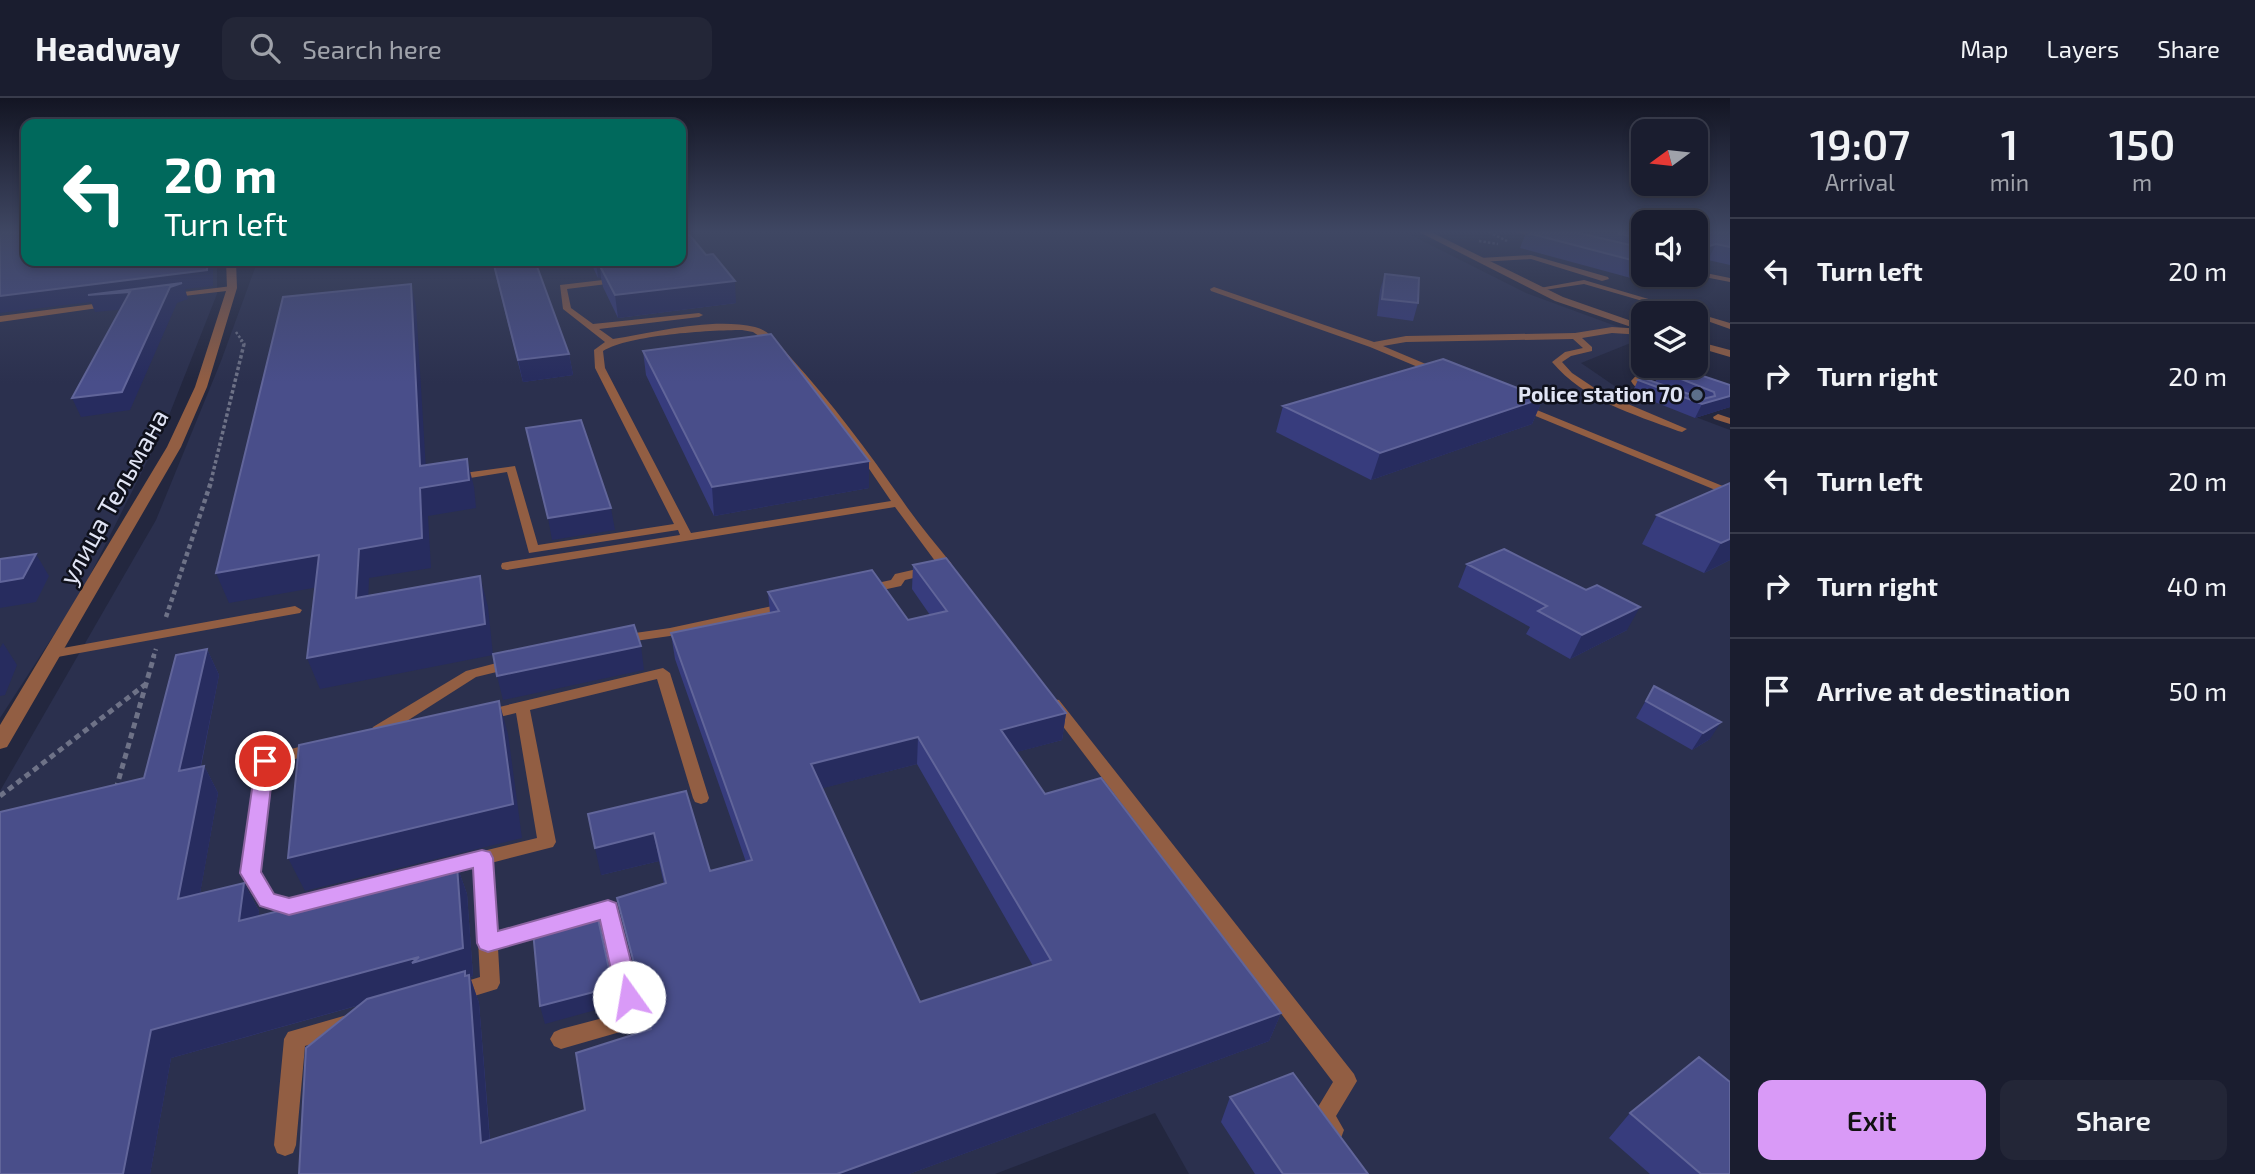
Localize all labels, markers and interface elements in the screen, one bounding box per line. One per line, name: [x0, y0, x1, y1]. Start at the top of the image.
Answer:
search box: [222, 17, 712, 80]
text: Headway: [35, 28, 180, 68]
icon: search: [246, 29, 284, 67]
text: Search here: [302, 33, 442, 64]
text: Map: [1960, 34, 2008, 63]
text: Layers: [2046, 34, 2119, 63]
text: Share: [2157, 34, 2220, 63]
text: 19:07: [1810, 118, 1910, 168]
text: 1: [2001, 118, 2018, 168]
text: 150: [2109, 118, 2175, 168]
north arrow: [1631, 119, 1708, 196]
map controls: [1631, 119, 1708, 378]
text: 20 m: [164, 144, 277, 203]
icon: left: [49, 147, 140, 238]
text: Arrival: [1825, 168, 1895, 196]
text: min: [1990, 168, 2029, 196]
text: m: [2132, 168, 2152, 196]
text: Turn left: [164, 204, 288, 242]
button: sound: [1631, 210, 1708, 287]
icon: left: [1758, 252, 1796, 290]
text: Turn left: [1817, 255, 1923, 286]
text: 20 m: [2168, 255, 2227, 286]
button: layers: [1631, 301, 1708, 378]
icon: right: [1758, 357, 1796, 395]
text: Turn right: [1817, 360, 1938, 391]
text: 20 m: [2168, 360, 2227, 391]
place label: Police station 70: [1518, 381, 1683, 406]
marker: Police station 70: [1689, 387, 1705, 403]
street label: улица Тельмана: [52, 403, 175, 590]
icon: left: [1758, 462, 1796, 500]
text: Turn left: [1817, 465, 1923, 496]
text: 20 m: [2168, 465, 2227, 496]
icon: right: [1758, 567, 1796, 605]
text: Turn right: [1817, 570, 1938, 601]
text: 40 m: [2167, 570, 2227, 601]
icon: arrive: [1758, 672, 1796, 710]
text: Arrive at destination: [1817, 675, 2070, 706]
text: 50 m: [2169, 675, 2227, 706]
pin: [235, 731, 295, 791]
icon: arrive: [246, 742, 284, 780]
position arrow: [592, 960, 666, 1034]
button: Exit: [1758, 1080, 1986, 1160]
button: Share: [2000, 1080, 2227, 1160]

